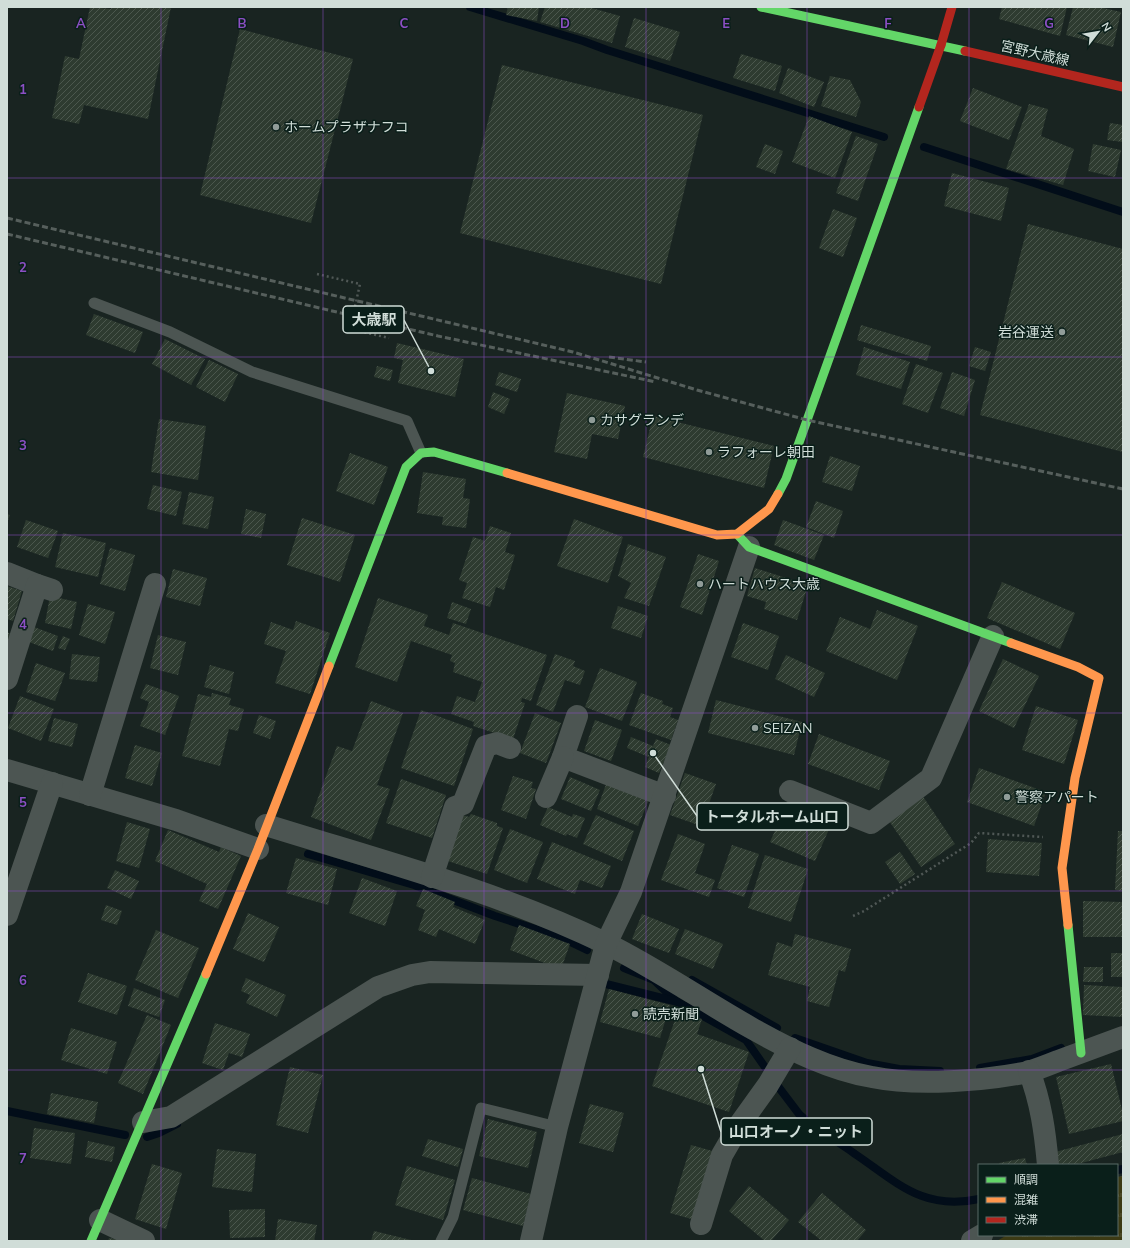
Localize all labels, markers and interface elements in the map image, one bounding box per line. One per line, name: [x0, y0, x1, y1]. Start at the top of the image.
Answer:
north arrow: [1078, 12, 1118, 52]
text: A: [76, 15, 86, 31]
text: B: [238, 15, 247, 31]
text: C: [400, 15, 409, 31]
text: D: [560, 15, 570, 31]
text: E: [722, 15, 730, 31]
text: F: [884, 15, 892, 31]
text: G: [1044, 15, 1054, 31]
text: N: [1098, 20, 1115, 34]
street label: 宮野大歳線: [999, 36, 1071, 70]
text: 1: [19, 81, 27, 97]
place label: ホームプラザナフコ: [284, 118, 409, 136]
marker: ホームプラザナフコ: [271, 122, 281, 132]
text: 2: [19, 259, 27, 275]
callout: 大歳駅: [343, 306, 404, 333]
text: 大歳駅: [351, 310, 397, 329]
place label: 岩谷運送: [998, 323, 1054, 341]
marker: 岩谷運送: [1057, 327, 1067, 337]
place label: カサグランデ: [600, 411, 684, 429]
marker: カサグランデ: [587, 415, 597, 425]
text: 3: [19, 437, 27, 453]
place label: ラフォーレ朝田: [717, 443, 815, 461]
marker: ラフォーレ朝田: [704, 447, 714, 457]
place label: ハートハウス大歳: [708, 575, 820, 593]
marker: ハートハウス大歳: [695, 579, 705, 589]
text: 4: [19, 616, 27, 632]
place label: SEIZAN: [763, 719, 813, 737]
marker: SEIZAN: [750, 723, 760, 733]
place label: 警察アパート: [1015, 788, 1099, 806]
marker: 警察アパート: [1002, 792, 1012, 802]
text: 5: [19, 794, 27, 810]
callout: トータルホーム山口: [697, 803, 848, 830]
text: トータルホーム山口: [705, 807, 839, 826]
text: 6: [19, 972, 27, 988]
place label: 読売新聞: [643, 1005, 699, 1023]
marker: 読売新聞: [630, 1009, 640, 1019]
callout: 山口オーノ・ニット: [721, 1118, 872, 1145]
text: 山口オーノ・ニット: [729, 1122, 863, 1141]
text: 7: [19, 1150, 27, 1166]
legend: [978, 1164, 1118, 1236]
text: 順調: [1014, 1172, 1038, 1187]
text: 混雑: [1014, 1192, 1038, 1207]
text: 渋滞: [1014, 1212, 1038, 1227]

